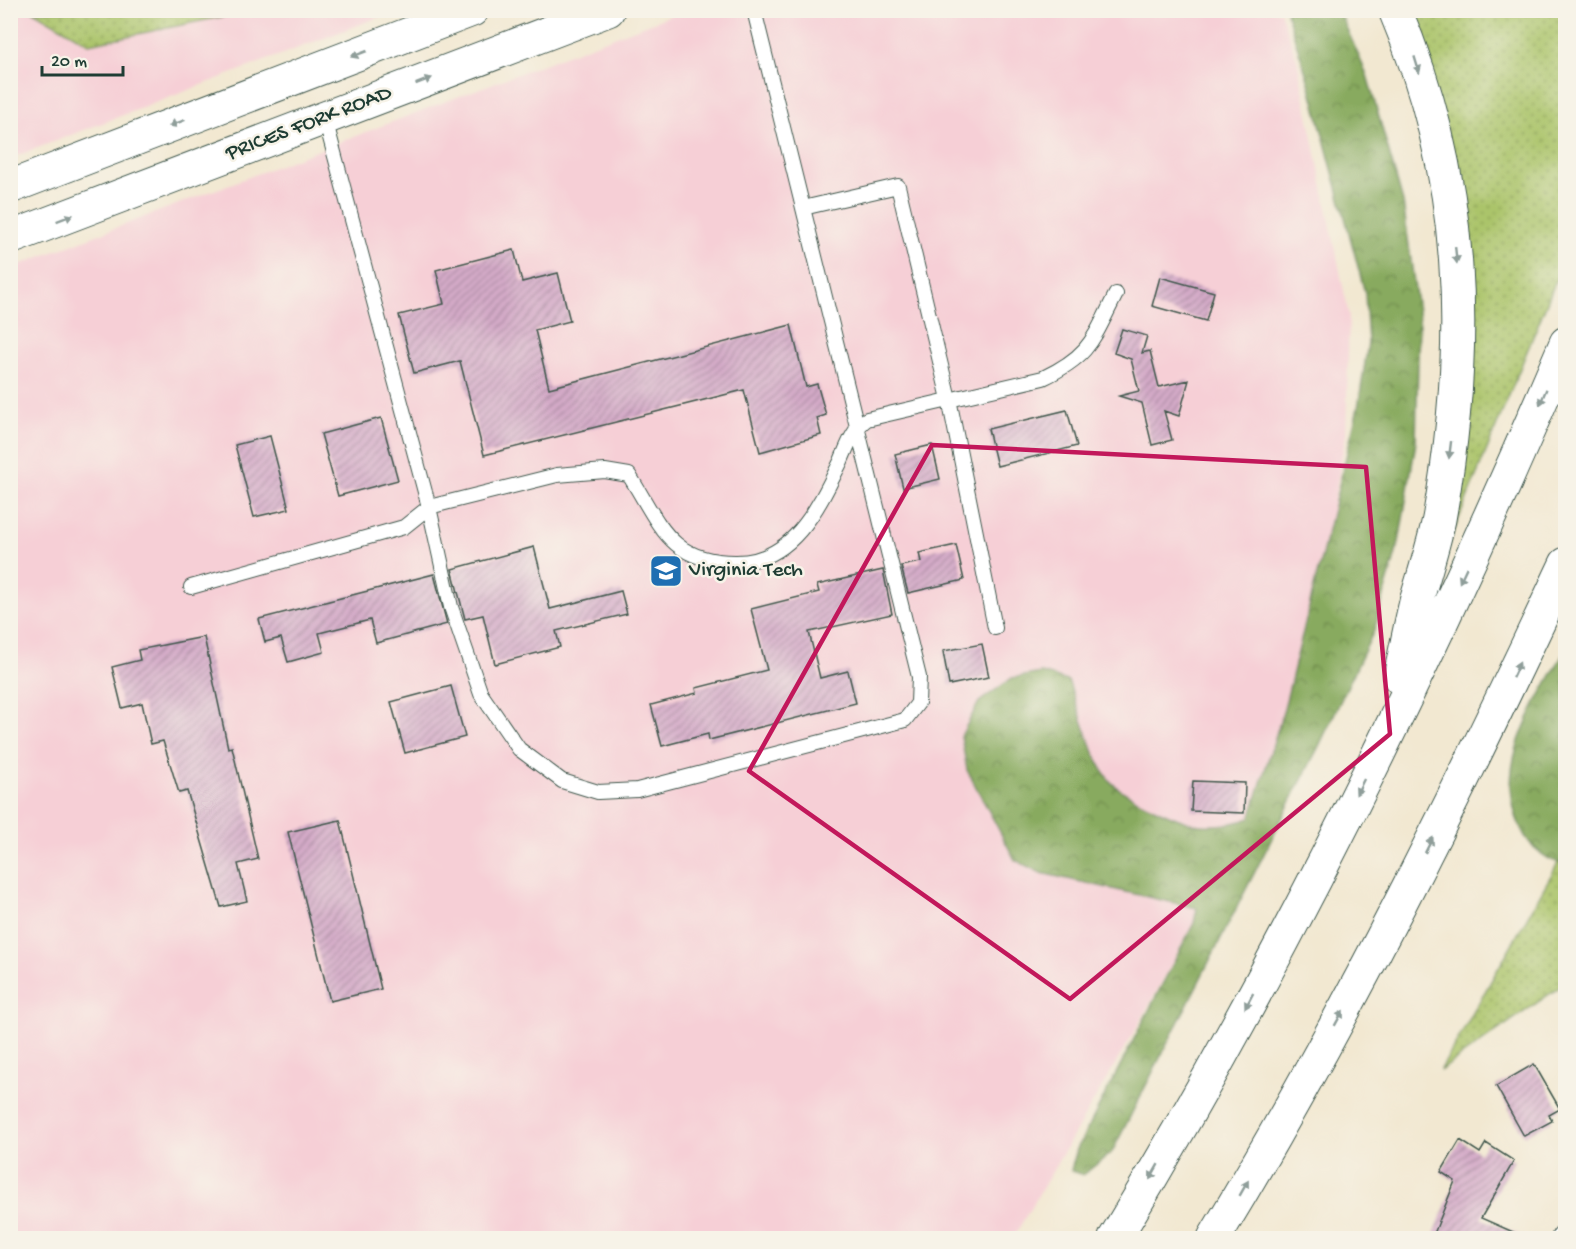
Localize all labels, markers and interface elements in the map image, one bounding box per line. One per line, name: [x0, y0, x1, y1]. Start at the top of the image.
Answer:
scale bar: [42, 39, 123, 77]
one-way arrow: [350, 50, 368, 59]
text: 20 m: [51, 52, 87, 73]
one-way arrow: [1413, 56, 1422, 74]
one-way arrow: [415, 76, 433, 85]
street label: PRICES FORK ROAD: [222, 80, 396, 168]
one-way arrow: [167, 119, 185, 129]
one-way arrow: [56, 212, 74, 222]
one-way arrow: [1452, 246, 1461, 265]
one-way arrow: [1537, 388, 1547, 406]
one-way arrow: [1445, 440, 1455, 459]
school or university icon: Virginia Tech: [648, 553, 684, 589]
place label: Virginia Tech: [688, 558, 803, 584]
one-way arrow: [1458, 566, 1468, 584]
one-way arrow: [1511, 661, 1521, 679]
one-way arrow: [1356, 779, 1365, 796]
one-way arrow: [1424, 836, 1434, 853]
one-way arrow: [1244, 993, 1254, 1010]
one-way arrow: [1334, 1009, 1344, 1026]
one-way arrow: [1149, 1164, 1159, 1181]
one-way arrow: [1238, 1180, 1249, 1196]

